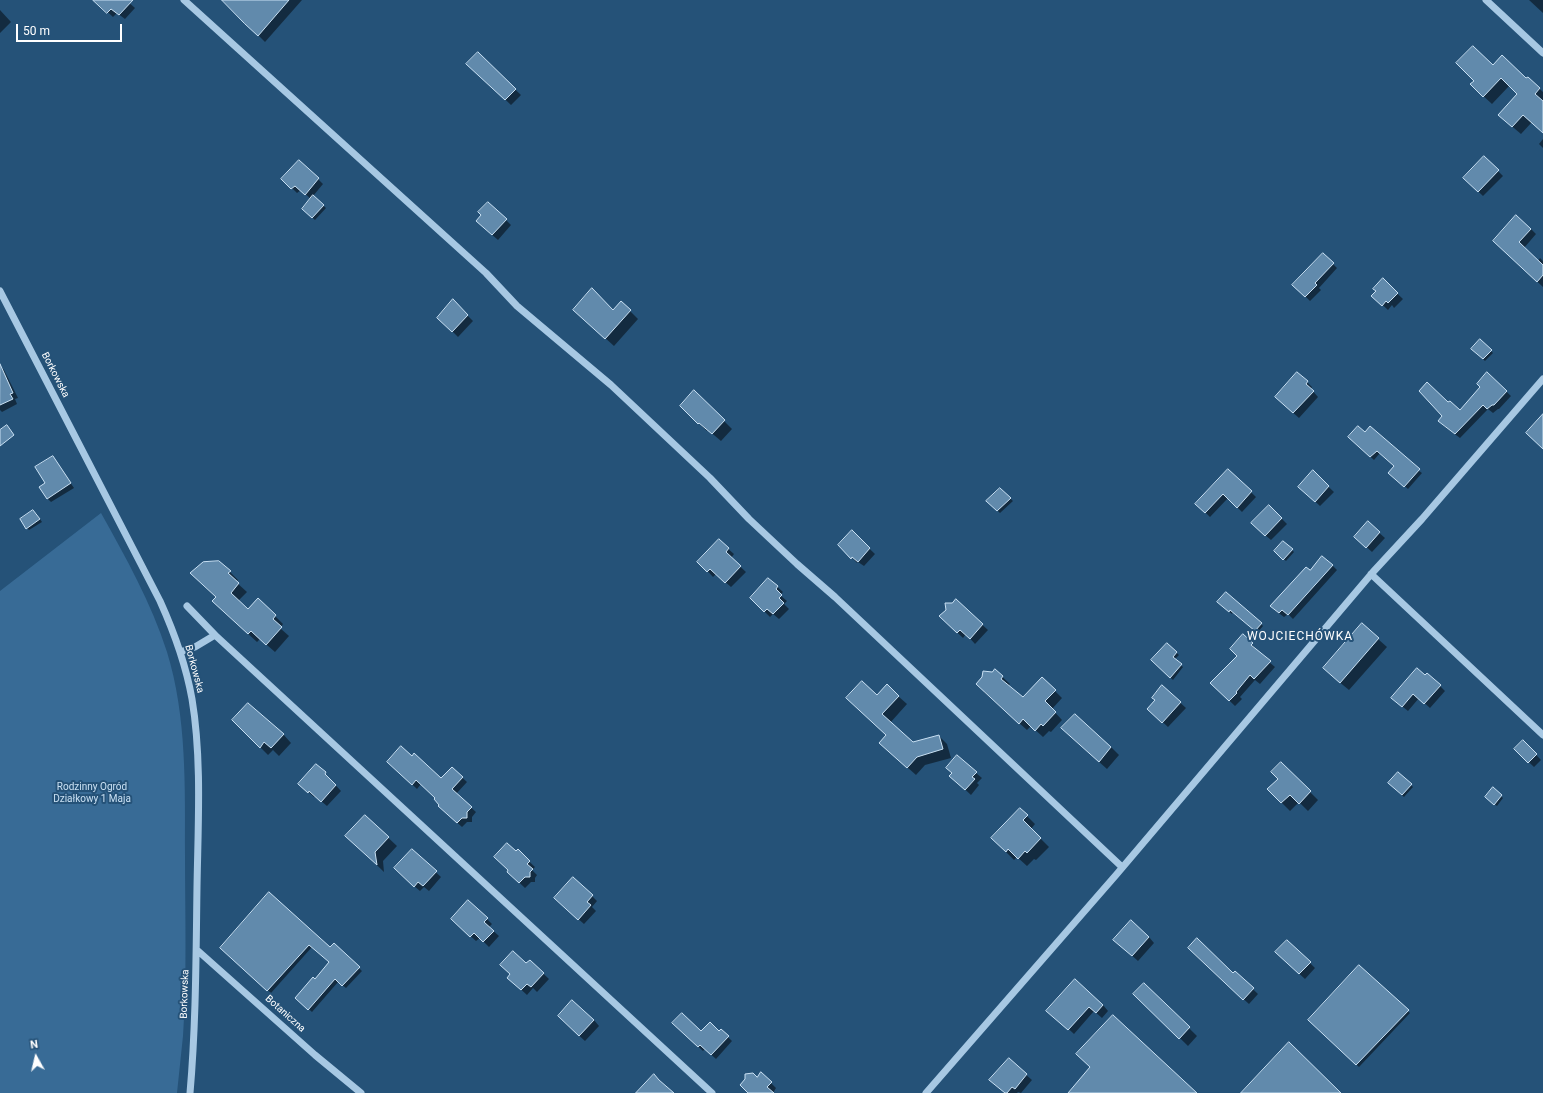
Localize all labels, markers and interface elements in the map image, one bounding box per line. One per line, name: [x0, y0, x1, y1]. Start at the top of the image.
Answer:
scale bar: [18, 16, 124, 42]
text: 50 m: [23, 24, 50, 38]
street label: Borkowska: [38, 350, 72, 400]
district label: WOJCIECHÓWKA: [1247, 630, 1353, 644]
street label: Borkowska: [182, 644, 206, 694]
park label: Rodzinny Ogród Działkowy 1 Maja: [53, 781, 131, 804]
street label: Borkowska: [178, 969, 192, 1019]
street label: Botaniczna: [262, 993, 308, 1035]
north arrow: [16, 1037, 56, 1077]
text: N: [30, 1038, 39, 1052]

